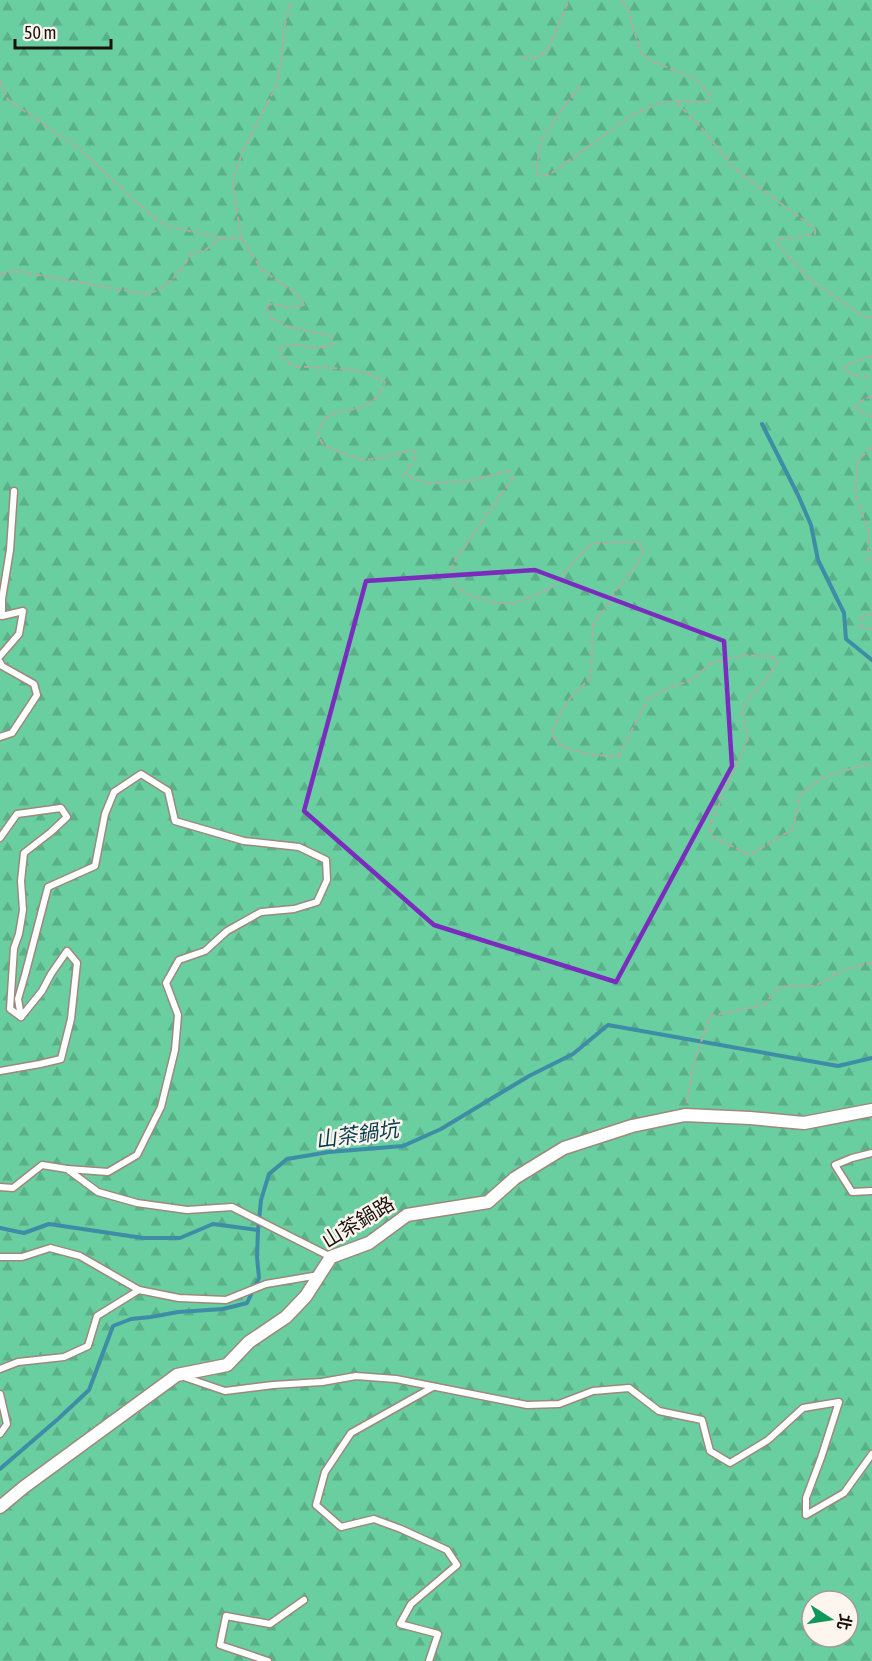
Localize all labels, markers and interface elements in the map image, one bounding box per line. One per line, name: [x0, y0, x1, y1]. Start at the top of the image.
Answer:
scale bar: [15, 12, 111, 50]
text: 50 m: [24, 22, 56, 43]
water label: 山茶鍋坑: [314, 1116, 403, 1152]
street label: 山茶鍋路: [318, 1191, 398, 1252]
north arrow: [800, 1589, 860, 1649]
text: 北: [834, 1612, 855, 1632]

